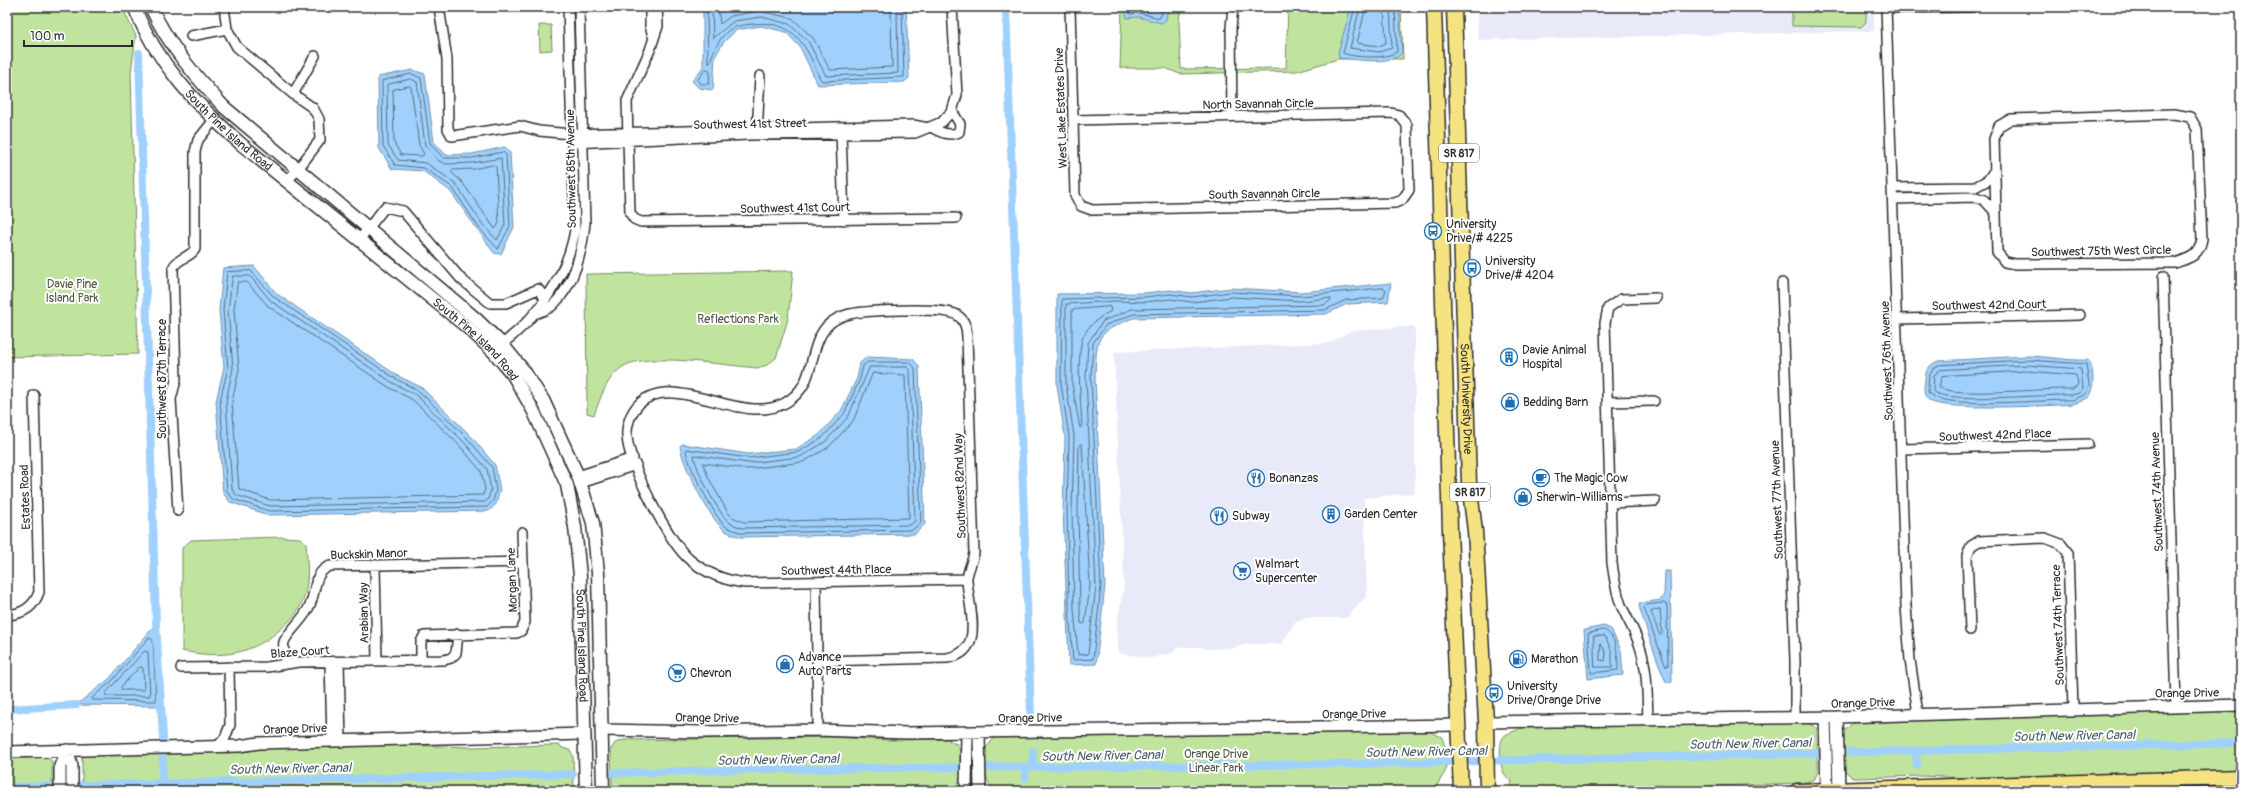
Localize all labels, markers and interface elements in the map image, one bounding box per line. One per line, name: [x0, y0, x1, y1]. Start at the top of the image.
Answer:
scale bar: [24, 22, 132, 48]
text: 100 m: [30, 29, 65, 44]
street label: West Lake Estates Drive: [1052, 47, 1071, 169]
street label: South Pine Island Road: [181, 87, 275, 174]
street label: North Savannah Circle: [1202, 96, 1314, 113]
street label: Southwest 85th Avenue: [563, 109, 580, 229]
street label: Southwest 41st Street: [693, 116, 807, 133]
road number: SR 817: [1439, 144, 1479, 162]
street label: South Savannah Circle: [1208, 186, 1320, 203]
street label: Southwest 41st Court: [740, 200, 850, 217]
place label: University Drive/# 4225: [1446, 217, 1513, 246]
bus stop icon: University Drive/# 4225: [1423, 221, 1443, 241]
street label: Southwest 75th West Circle: [2031, 243, 2171, 260]
place label: University Drive/# 4204: [1485, 254, 1554, 283]
bus stop icon: University Drive/# 4204: [1462, 258, 1482, 278]
park label: Davie Pine Island Park: [45, 277, 99, 306]
street label: South Pine Island Road: [429, 295, 522, 383]
street label: Southwest 42nd Court: [1932, 297, 2047, 314]
street label: Southwest 76th Avenue: [1878, 301, 1897, 421]
park label: Reflections Park: [697, 312, 779, 327]
street label: Southwest 87th Terrace: [155, 319, 170, 439]
street label: South University Drive: [1457, 343, 1475, 455]
place label: Davie Animal Hospital: [1522, 343, 1587, 372]
building icon: Davie Animal Hospital: [1499, 347, 1519, 367]
shop icon: Bedding Barn: [1500, 392, 1520, 412]
place label: Bedding Barn: [1523, 395, 1589, 410]
street label: Southwest 42nd Place: [1938, 426, 2052, 445]
street label: Southwest 74th Avenue: [2148, 432, 2167, 552]
street label: Southwest 82nd Way: [951, 433, 970, 539]
street label: Southwest 77th Avenue: [1768, 440, 1787, 560]
street label: Estates Road: [17, 464, 34, 530]
restaurant icon: Bonanzas: [1246, 468, 1266, 488]
cafe icon: The Magic Cow: [1531, 468, 1551, 488]
place label: Bonanzas: [1269, 471, 1319, 486]
place label: The Magic Cow: [1554, 471, 1628, 486]
road number: SR 817: [1450, 483, 1490, 501]
shop icon: Sherwin-Williams: [1513, 487, 1533, 507]
place label: Sherwin-Williams: [1536, 490, 1623, 505]
building icon: Garden Center: [1321, 504, 1341, 524]
restaurant icon: Subway: [1209, 506, 1229, 526]
place label: Garden Center: [1344, 507, 1418, 522]
place label: Subway: [1232, 509, 1270, 524]
street label: Buckskin Manor: [330, 546, 409, 563]
street label: Morgan Lane: [504, 547, 521, 613]
place label: Walmart Supercenter: [1255, 557, 1318, 586]
supermarket icon: Walmart Supercenter: [1232, 561, 1252, 581]
street label: Southwest 44th Place: [780, 562, 892, 579]
street label: Southwest 74th Terrace: [2049, 564, 2068, 686]
street label: Arabian Way: [356, 582, 373, 644]
street label: South Pine Island Road: [572, 588, 591, 703]
street label: Blaze Court: [270, 643, 330, 662]
fuel station icon: Marathon: [1508, 649, 1528, 669]
place label: Advance Auto Parts: [798, 650, 852, 679]
place label: Marathon: [1531, 652, 1579, 667]
shop icon: Advance Auto Parts: [775, 654, 795, 674]
supermarket icon: Chevron: [667, 663, 687, 683]
place label: Chevron: [690, 666, 732, 681]
place label: University Drive/Orange Drive: [1507, 679, 1601, 708]
bus stop icon: University Drive/Orange Drive: [1484, 683, 1504, 703]
street label: Orange Drive: [2155, 685, 2219, 702]
street label: Orange Drive: [1831, 695, 1895, 712]
street label: Orange Drive: [1322, 706, 1386, 723]
street label: Orange Drive: [675, 710, 739, 727]
street label: Orange Drive: [998, 710, 1062, 727]
street label: Orange Drive: [263, 721, 327, 738]
water label: South New River Canal: [2013, 727, 2137, 745]
water label: South New River Canal: [1689, 735, 1813, 753]
water label: South New River Canal: [1365, 743, 1489, 761]
water label: South New River Canal: [1041, 747, 1165, 765]
park label: Orange Drive Linear Park: [1184, 747, 1248, 776]
water label: South New River Canal: [717, 751, 841, 769]
water label: South New River Canal: [229, 760, 353, 778]

